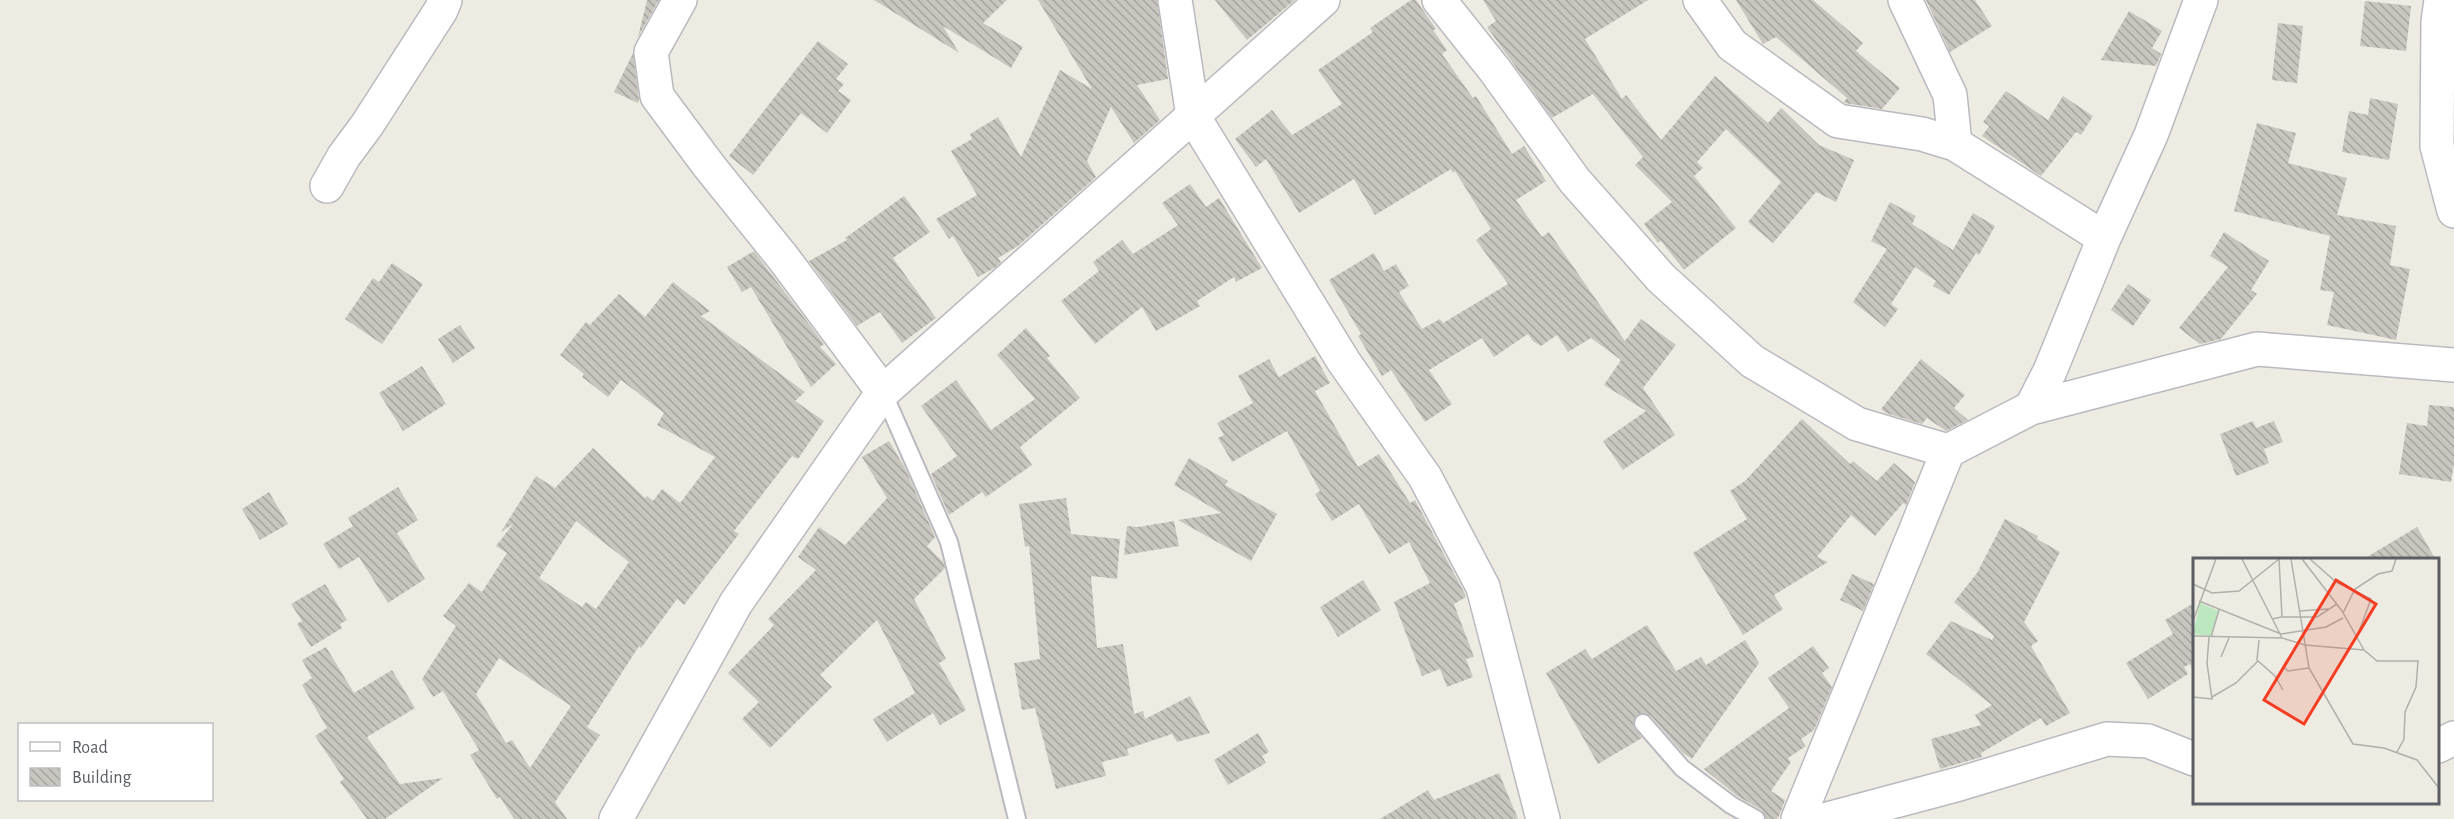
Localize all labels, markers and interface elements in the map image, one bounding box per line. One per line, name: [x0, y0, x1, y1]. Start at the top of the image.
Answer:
inset map: [2193, 558, 2439, 804]
legend: [18, 723, 213, 801]
text: Road: [72, 739, 108, 757]
text: Building: [72, 769, 132, 787]

